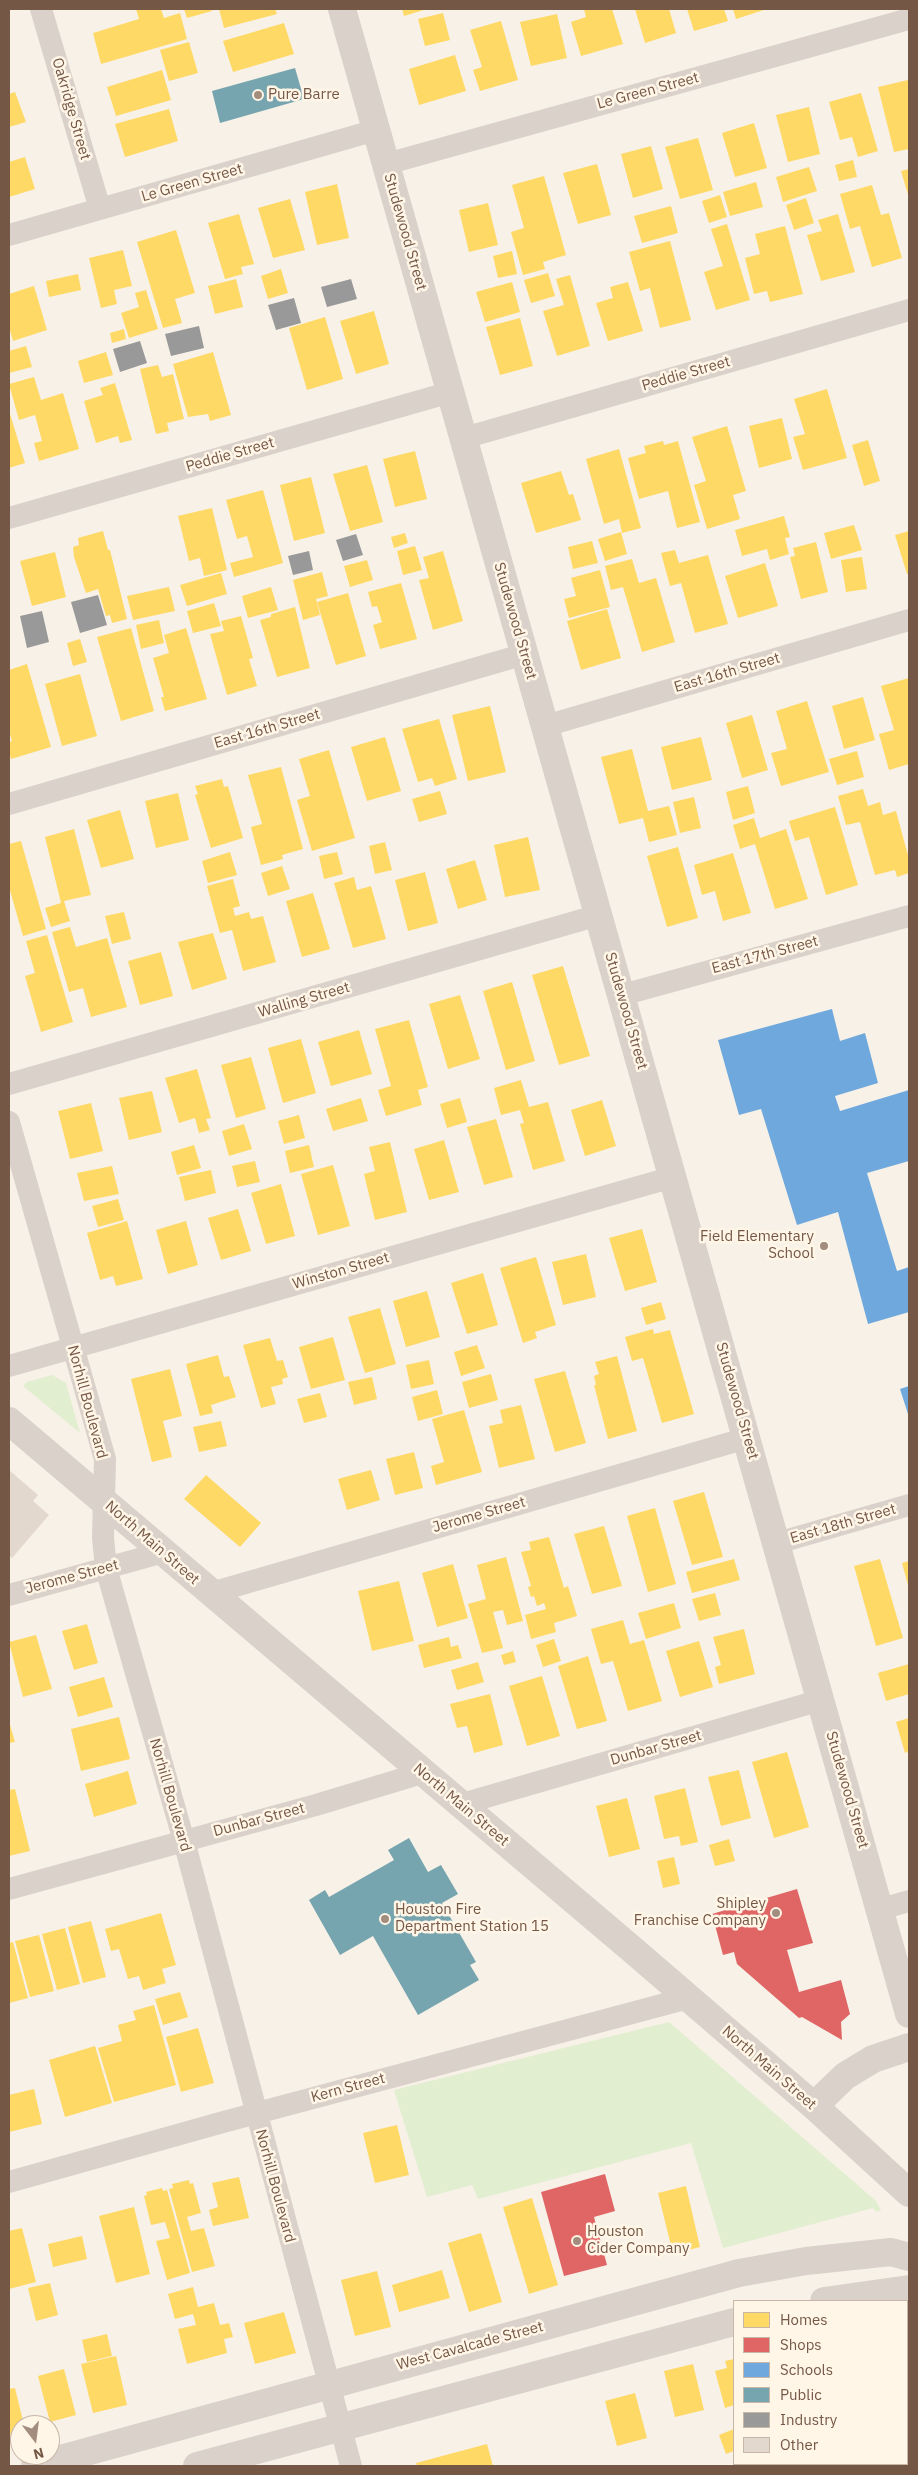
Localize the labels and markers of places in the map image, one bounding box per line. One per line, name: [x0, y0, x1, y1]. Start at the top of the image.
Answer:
place label: Pure Barre: [268, 86, 340, 104]
marker: Pure Barre: [252, 89, 264, 101]
place label: Field Elementary School: [700, 1228, 814, 1263]
marker: Field Elementary School: [818, 1240, 830, 1252]
place label: Shipley Franchise Company: [634, 1895, 766, 1930]
place label: Houston Fire Department Station 15: [395, 1901, 549, 1936]
marker: Shipley Franchise Company: [770, 1907, 782, 1919]
marker: Houston Fire Department Station 15: [379, 1913, 391, 1925]
place label: Houston Cider Company: [587, 2223, 689, 2258]
marker: Houston Cider Company: [571, 2235, 583, 2247]

